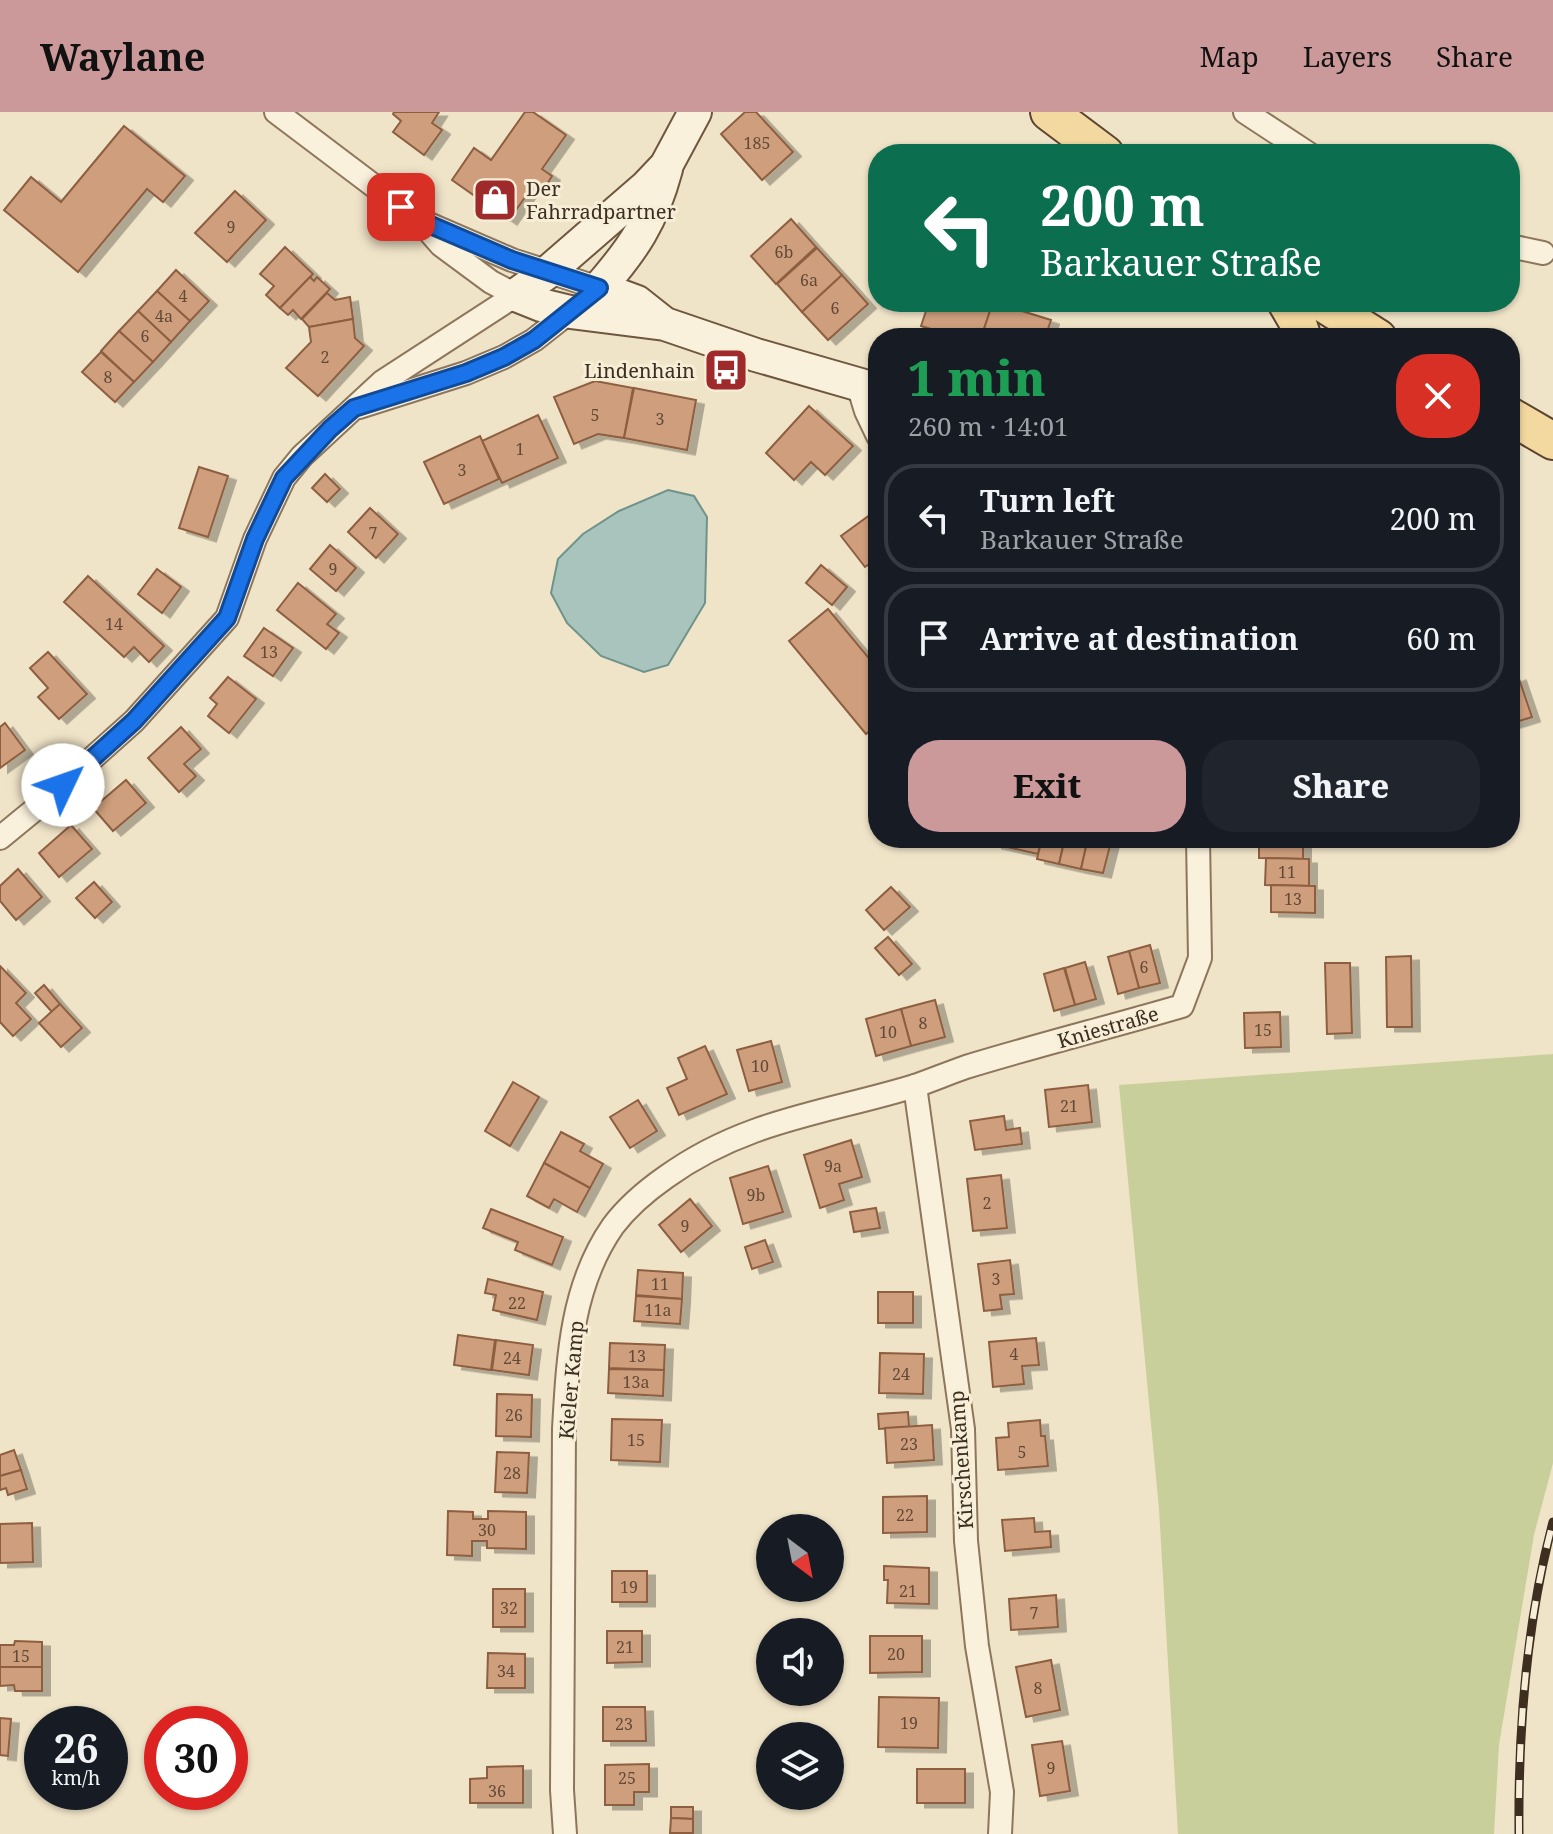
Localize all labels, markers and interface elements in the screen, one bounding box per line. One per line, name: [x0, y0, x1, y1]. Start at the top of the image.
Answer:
text: Waylane: [40, 30, 205, 82]
text: Map: [1200, 37, 1259, 75]
text: Layers: [1303, 37, 1392, 75]
text: Share: [1436, 37, 1513, 75]
house number: 185: [744, 132, 770, 154]
text: 200 m: [1040, 166, 1205, 242]
pin: [367, 173, 435, 241]
place label: Der Fahrradpartner: [526, 175, 677, 225]
shop icon: Der Fahrradpartner: [471, 176, 519, 224]
icon: left: [908, 176, 1012, 280]
icon: arrive: [379, 185, 423, 229]
house number: 9: [227, 216, 235, 238]
text: Barkauer Straße: [1040, 238, 1322, 287]
house number: 6b: [775, 241, 793, 263]
house number: 6a: [800, 269, 818, 291]
house number: 4: [179, 285, 188, 307]
house number: 6: [831, 297, 840, 319]
house number: 4a: [155, 305, 173, 327]
house number: 6: [141, 325, 150, 347]
text: 1 min: [908, 345, 1046, 410]
house number: 2: [321, 346, 329, 368]
bus stop icon: Lindenhain: [702, 346, 750, 394]
button: close: [1396, 354, 1480, 438]
place label: Lindenhain: [584, 357, 695, 384]
house number: 8: [104, 366, 113, 388]
house number: 5: [591, 404, 599, 426]
house number: 3: [656, 408, 665, 430]
text: 260 m · 14:01: [908, 408, 1069, 444]
house number: 1: [516, 438, 524, 460]
house number: 3: [458, 459, 467, 481]
text: Turn left: [980, 480, 1115, 521]
icon: left: [912, 496, 956, 540]
text: 200 m: [1390, 498, 1476, 539]
text: Barkauer Straße: [980, 521, 1184, 557]
house number: 7: [369, 522, 378, 544]
house number: 9: [329, 558, 337, 580]
house number: 14: [105, 613, 123, 635]
icon: arrive: [912, 616, 956, 660]
text: Arrive at destination: [980, 618, 1299, 659]
text: 60 m: [1406, 618, 1476, 659]
house number: 13: [260, 641, 278, 663]
button: Exit: [908, 740, 1186, 832]
button: Share: [1202, 740, 1480, 832]
position arrow: [21, 743, 105, 827]
house number: 11: [1278, 861, 1296, 883]
house number: 13: [1284, 888, 1302, 910]
house number: 6: [1140, 956, 1149, 978]
street label: Kniestraße: [1054, 1000, 1162, 1054]
house number: 8: [919, 1012, 928, 1034]
house number: 15: [1254, 1019, 1272, 1041]
house number: 10: [879, 1021, 897, 1043]
house number: 10: [751, 1055, 769, 1077]
house number: 21: [1060, 1095, 1078, 1117]
house number: 9a: [824, 1155, 842, 1177]
house number: 9b: [747, 1184, 765, 1206]
house number: 2: [983, 1192, 991, 1214]
house number: 9: [681, 1215, 689, 1237]
house number: 3: [992, 1268, 1001, 1290]
house number: 11: [651, 1273, 669, 1295]
house number: 22: [508, 1292, 526, 1314]
house number: 11a: [645, 1299, 671, 1321]
street label: Kieler Kamp: [552, 1320, 590, 1440]
house number: 4: [1010, 1343, 1019, 1365]
house number: 13: [628, 1345, 646, 1367]
house number: 24: [503, 1347, 521, 1369]
house number: 24: [892, 1363, 910, 1385]
house number: 13a: [623, 1371, 649, 1393]
street label: Kirschenkamp: [943, 1390, 979, 1530]
house number: 26: [505, 1404, 523, 1426]
house number: 15: [627, 1429, 645, 1451]
house number: 23: [900, 1433, 918, 1455]
house number: 5: [1018, 1441, 1026, 1463]
house number: 28: [503, 1462, 521, 1484]
house number: 22: [896, 1504, 914, 1526]
north arrow: [756, 1514, 844, 1602]
map controls: [756, 1514, 844, 1810]
house number: 30: [478, 1519, 496, 1541]
house number: 19: [620, 1576, 638, 1598]
house number: 21: [899, 1580, 917, 1602]
house number: 32: [500, 1597, 518, 1619]
house number: 7: [1030, 1602, 1039, 1624]
button: sound: [756, 1618, 844, 1706]
house number: 21: [616, 1636, 634, 1658]
house number: 20: [887, 1643, 905, 1665]
house number: 15: [12, 1645, 30, 1667]
house number: 34: [497, 1660, 515, 1682]
house number: 8: [1034, 1677, 1043, 1699]
speed limit sign: 30: [144, 1706, 248, 1810]
house number: 19: [900, 1712, 918, 1734]
house number: 23: [615, 1713, 633, 1735]
text: 26: [53, 1720, 99, 1775]
button: layers: [756, 1722, 844, 1810]
house number: 9: [1047, 1757, 1055, 1779]
text: km/h: [51, 1764, 101, 1791]
house number: 25: [618, 1767, 636, 1789]
house number: 36: [488, 1780, 506, 1802]

